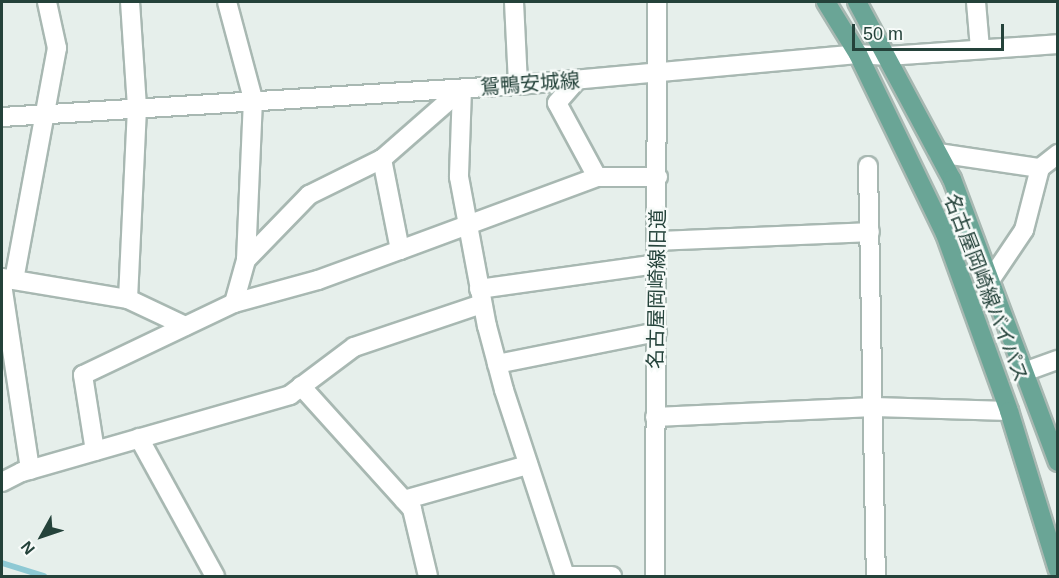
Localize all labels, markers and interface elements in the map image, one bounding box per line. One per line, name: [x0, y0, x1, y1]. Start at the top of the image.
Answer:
scale bar: [855, 12, 1006, 50]
text: 50 m: [863, 24, 903, 44]
street label: 鴛鴨安城線: [479, 69, 581, 99]
street label: 名古屋岡崎線バイパス: [939, 190, 1033, 386]
street label: 名古屋岡崎線旧道: [644, 209, 670, 369]
north arrow: [12, 506, 72, 566]
text: N: [18, 538, 38, 558]

